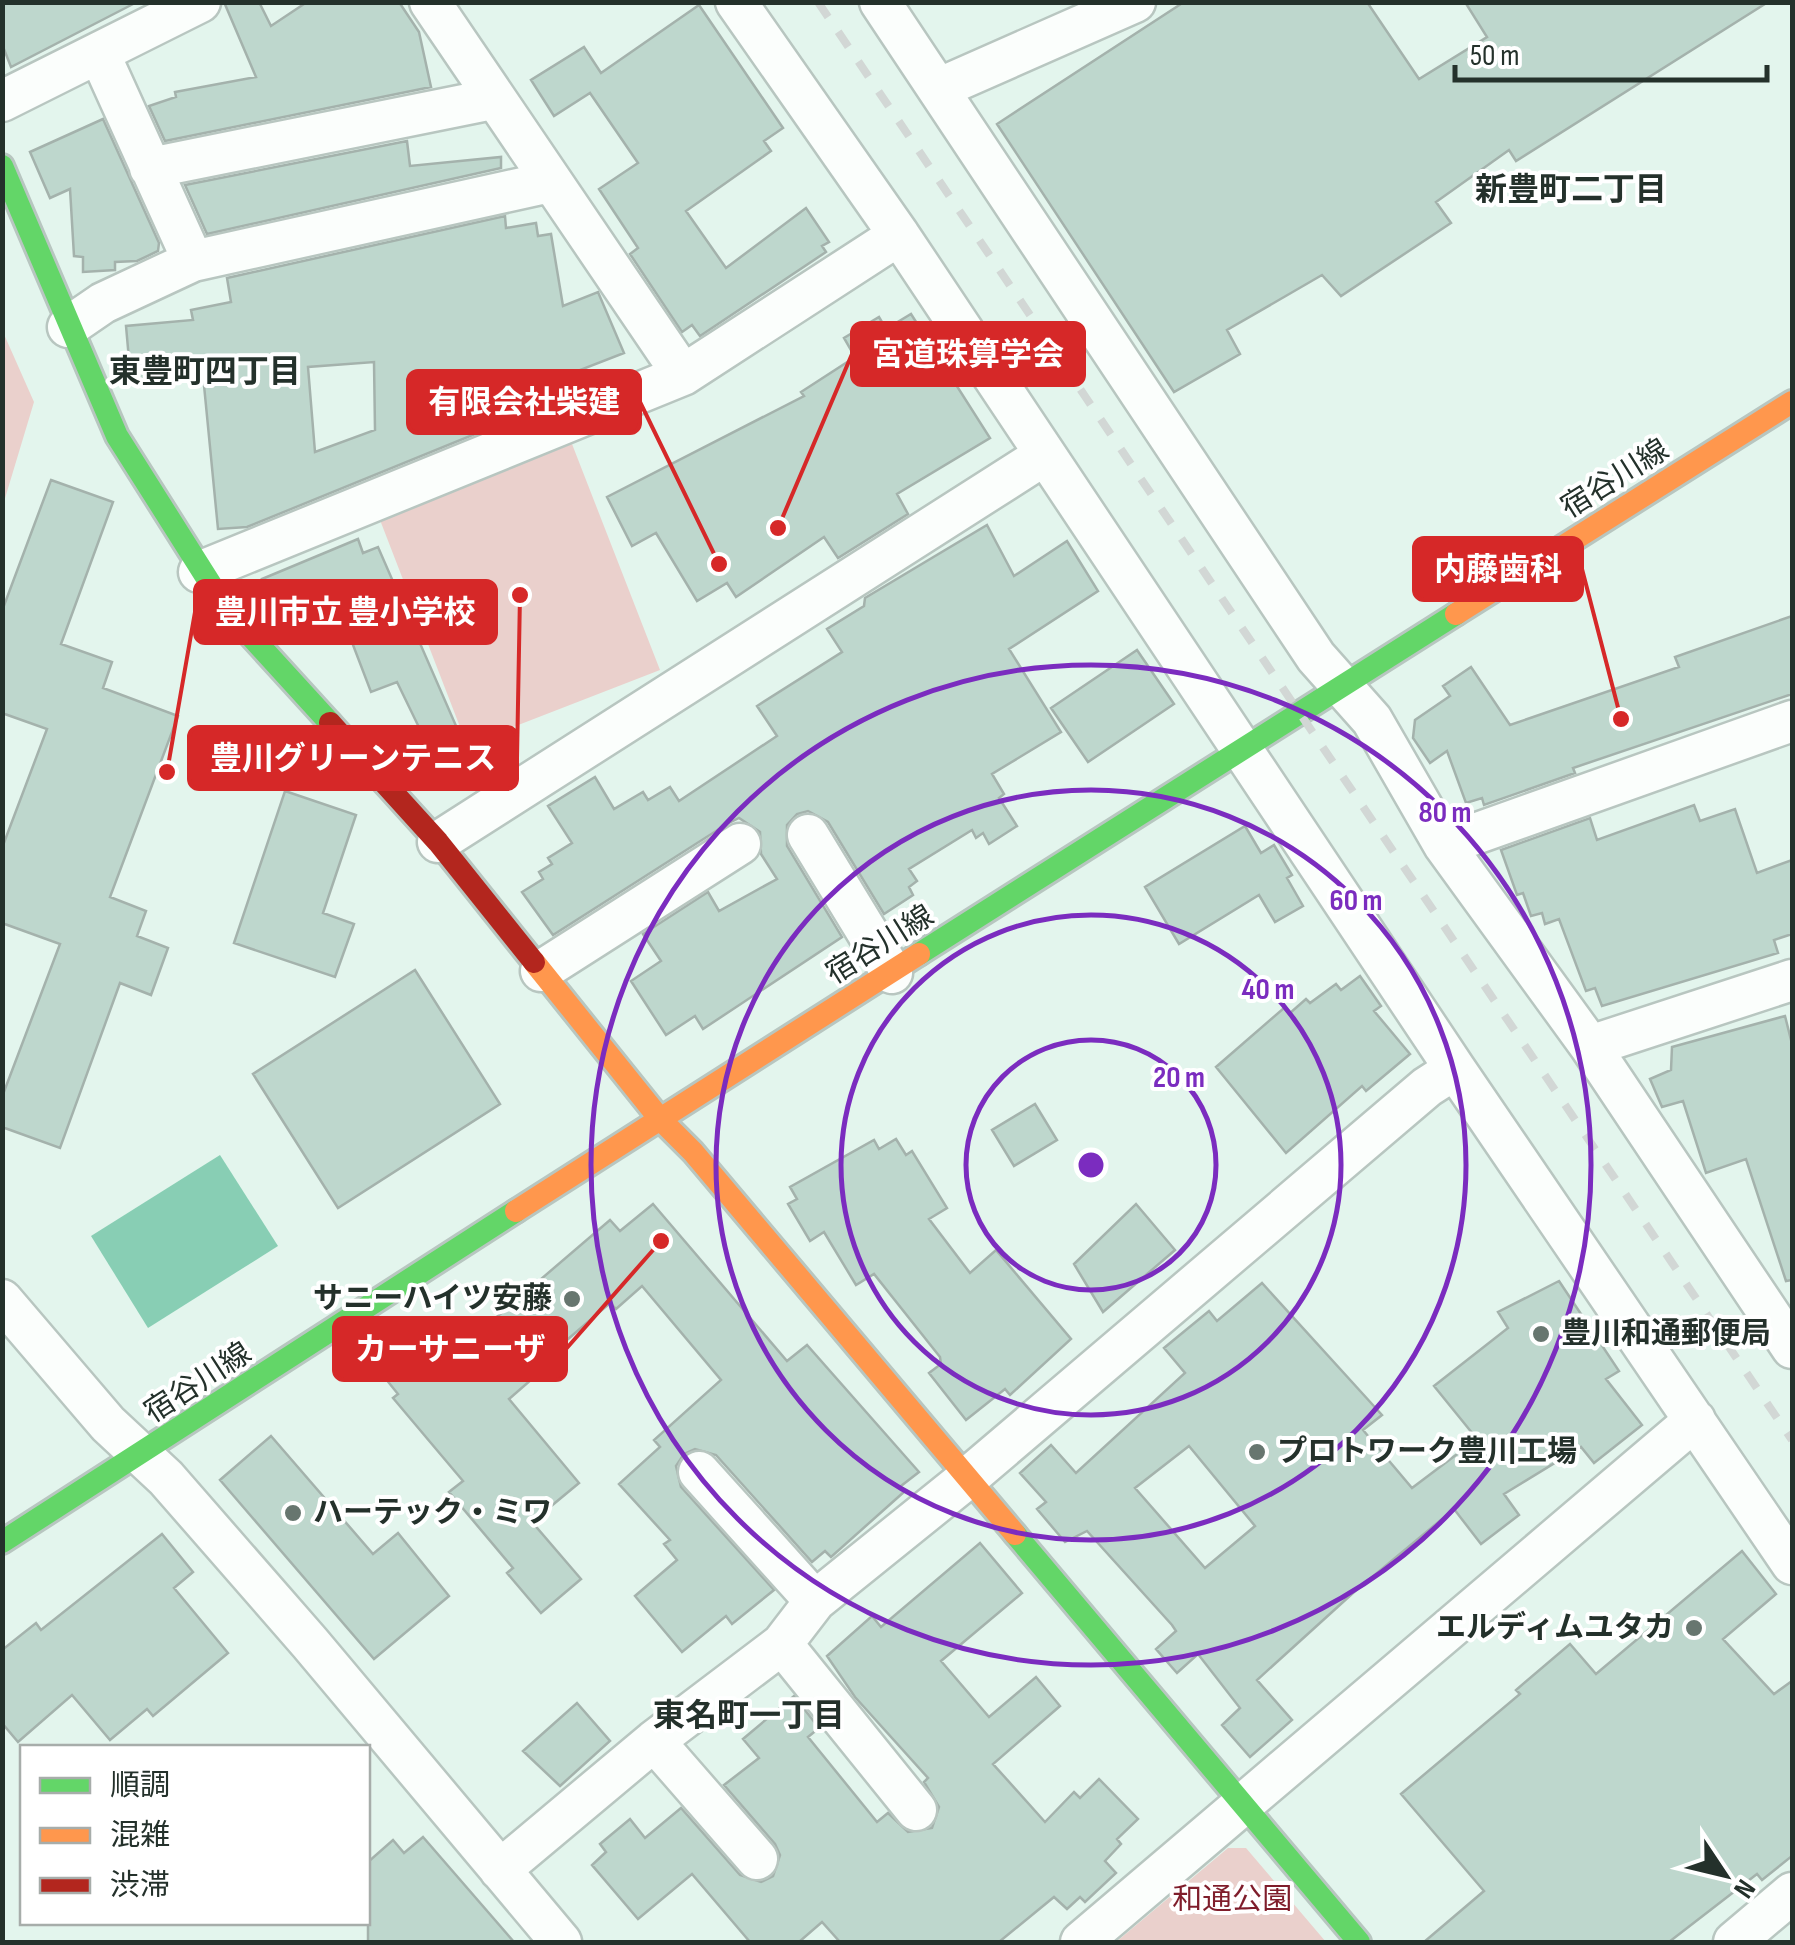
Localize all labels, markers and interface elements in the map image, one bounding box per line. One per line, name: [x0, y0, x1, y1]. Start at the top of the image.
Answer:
scale bar: [1455, 20, 1768, 82]
text: 50 m: [1470, 38, 1519, 74]
district label: 新豊町二丁目: [1475, 171, 1667, 210]
callout: 宮道珠算学会: [852, 323, 1084, 385]
text: 宮道珠算学会: [872, 336, 1064, 375]
district label: 東豊町四丁目: [109, 353, 301, 392]
callout: 有限会社柴建: [408, 371, 640, 433]
text: 有限会社柴建: [428, 384, 620, 423]
street label: 宿谷川線: [1555, 432, 1675, 526]
callout: 内藤歯科: [1414, 538, 1582, 600]
text: 内藤歯科: [1434, 551, 1562, 590]
callout: 豊川市立 豊小学校: [195, 581, 496, 643]
text: 豊川市立 豊小学校: [215, 594, 476, 633]
callout: 豊川グリーンテニス: [189, 727, 517, 789]
text: 豊川グリーンテニス: [210, 740, 496, 779]
text: 80 m: [1418, 795, 1472, 831]
text: 60 m: [1330, 883, 1382, 919]
street label: 宿谷川線: [820, 898, 940, 992]
text: 40 m: [1242, 972, 1294, 1008]
text: 20 m: [1153, 1060, 1205, 1096]
centre of rings: [1073, 1147, 1109, 1183]
place label: サニーハイツ安藤: [313, 1281, 552, 1317]
marker: サニーハイツ安藤: [561, 1288, 583, 1310]
place label: 豊川和通郵便局: [1561, 1316, 1771, 1352]
callout: カーサニーザ: [334, 1318, 566, 1380]
marker: 豊川和通郵便局: [1530, 1323, 1552, 1345]
text: カーサニーザ: [355, 1331, 545, 1370]
street label: 宿谷川線: [138, 1335, 258, 1431]
place label: プロトワーク豊川工場: [1277, 1434, 1577, 1470]
marker: プロトワーク豊川工場: [1246, 1441, 1268, 1463]
place label: ハーテック・ミワ: [313, 1495, 552, 1531]
marker: ハーテック・ミワ: [282, 1502, 304, 1524]
place label: エルディムユタカ: [1436, 1610, 1674, 1646]
marker: エルディムユタカ: [1683, 1617, 1705, 1639]
district label: 東名町一丁目: [653, 1697, 845, 1736]
legend: [20, 1745, 370, 1925]
text: 順調: [110, 1768, 170, 1804]
text: 混雑: [110, 1818, 170, 1854]
north arrow: [1675, 1825, 1775, 1925]
text: 渋滞: [110, 1868, 170, 1904]
text: N: [1726, 1873, 1762, 1904]
park label: 和通公園: [1172, 1882, 1292, 1918]

